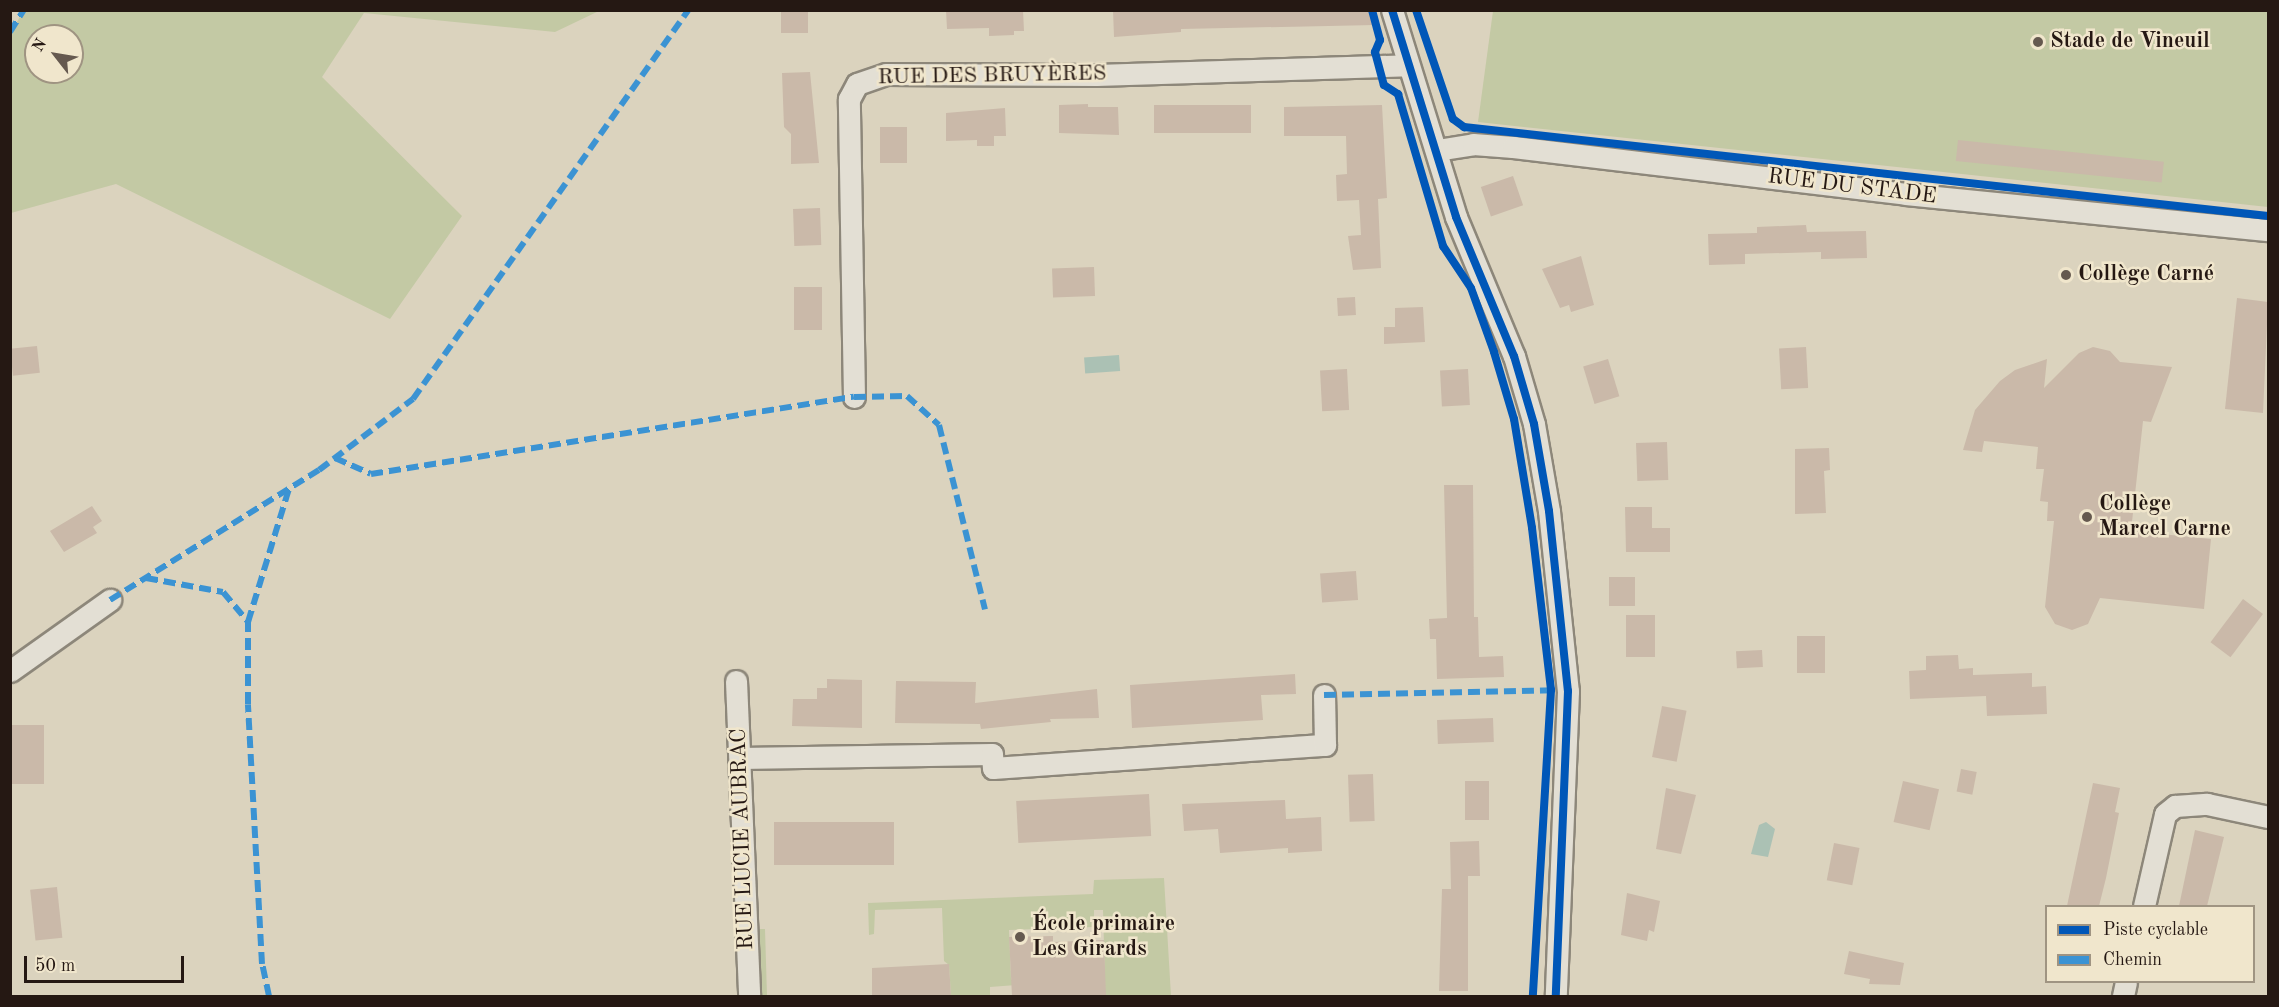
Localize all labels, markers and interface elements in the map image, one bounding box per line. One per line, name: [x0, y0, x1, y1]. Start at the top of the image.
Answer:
north arrow: [24, 24, 84, 84]
place label: Stade de Vineuil: [2050, 29, 2210, 55]
marker: Stade de Vineuil: [2031, 35, 2045, 49]
text: N: [30, 36, 50, 55]
street label: RUE DES BRUYÈRES: [877, 61, 1107, 91]
street label: RUE DU STADE: [1766, 164, 1938, 210]
place label: Collège Carné: [2078, 262, 2214, 288]
marker: Collège Carné: [2059, 268, 2073, 282]
place label: Collège Marcel Carne: [2099, 491, 2231, 542]
marker: Collège Marcel Carne: [2080, 510, 2094, 524]
street label: RUE LUCIE AUBRAC: [726, 728, 760, 950]
legend: [2045, 905, 2255, 983]
place label: École primaire Les Girards: [1032, 911, 1175, 962]
text: Piste cyclable: [2103, 921, 2208, 939]
marker: École primaire Les Girards: [1013, 930, 1027, 944]
scale bar: [27, 944, 188, 982]
text: Chemin: [2103, 951, 2162, 969]
text: 50 m: [35, 957, 75, 975]

